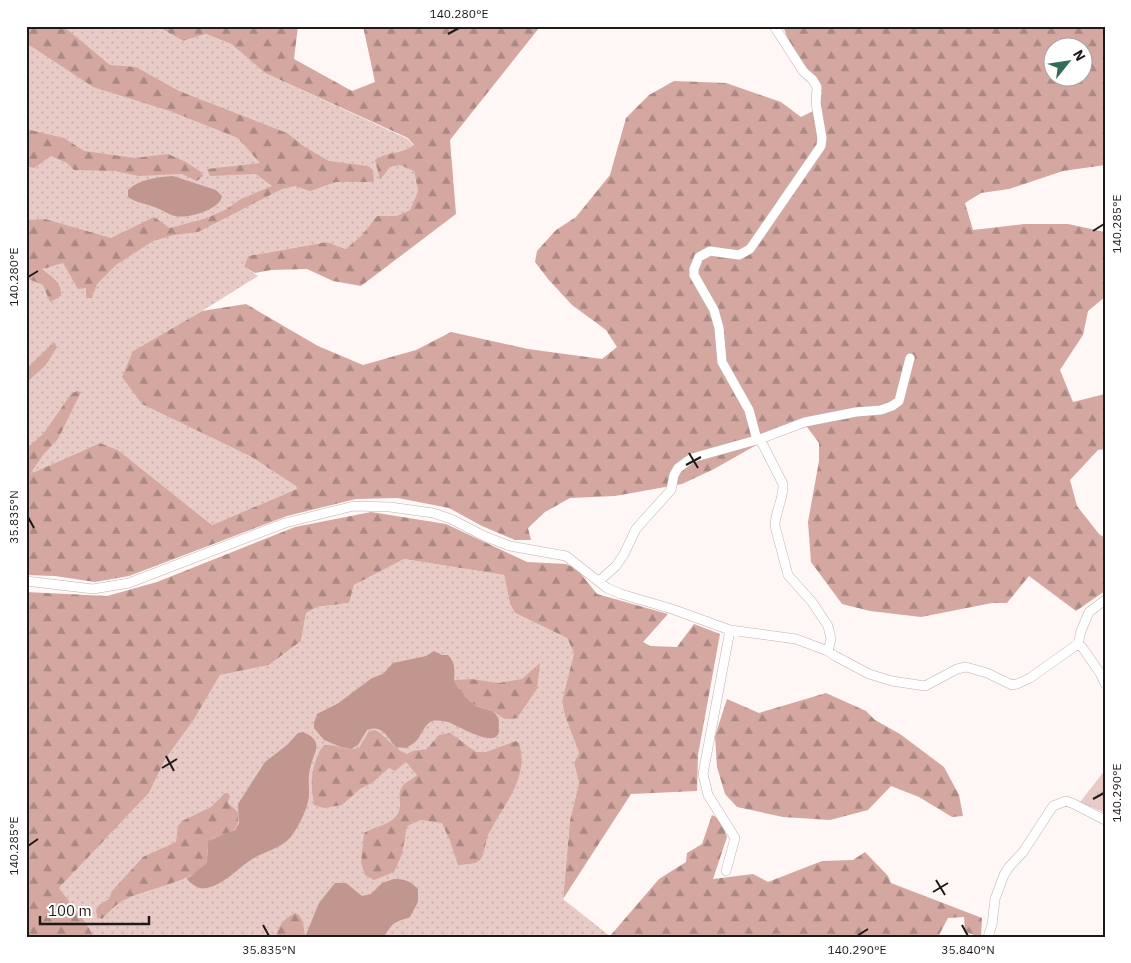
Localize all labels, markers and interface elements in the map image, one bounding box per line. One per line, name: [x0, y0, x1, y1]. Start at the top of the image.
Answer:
text: 140.280°E: [429, 6, 489, 21]
north arrow: [1044, 38, 1094, 88]
text: N: [1069, 47, 1090, 64]
text: 140.285°E: [1109, 194, 1124, 254]
text: 140.280°E: [6, 247, 21, 307]
text: 35.835°N: [6, 490, 21, 544]
text: 140.290°E: [1109, 763, 1124, 823]
text: 140.285°E: [6, 816, 21, 876]
scale bar: [40, 893, 149, 925]
text: 100 m: [48, 901, 92, 920]
text: 35.835°N: [242, 942, 296, 957]
text: 140.290°E: [827, 942, 887, 957]
text: 35.840°N: [941, 942, 995, 957]

